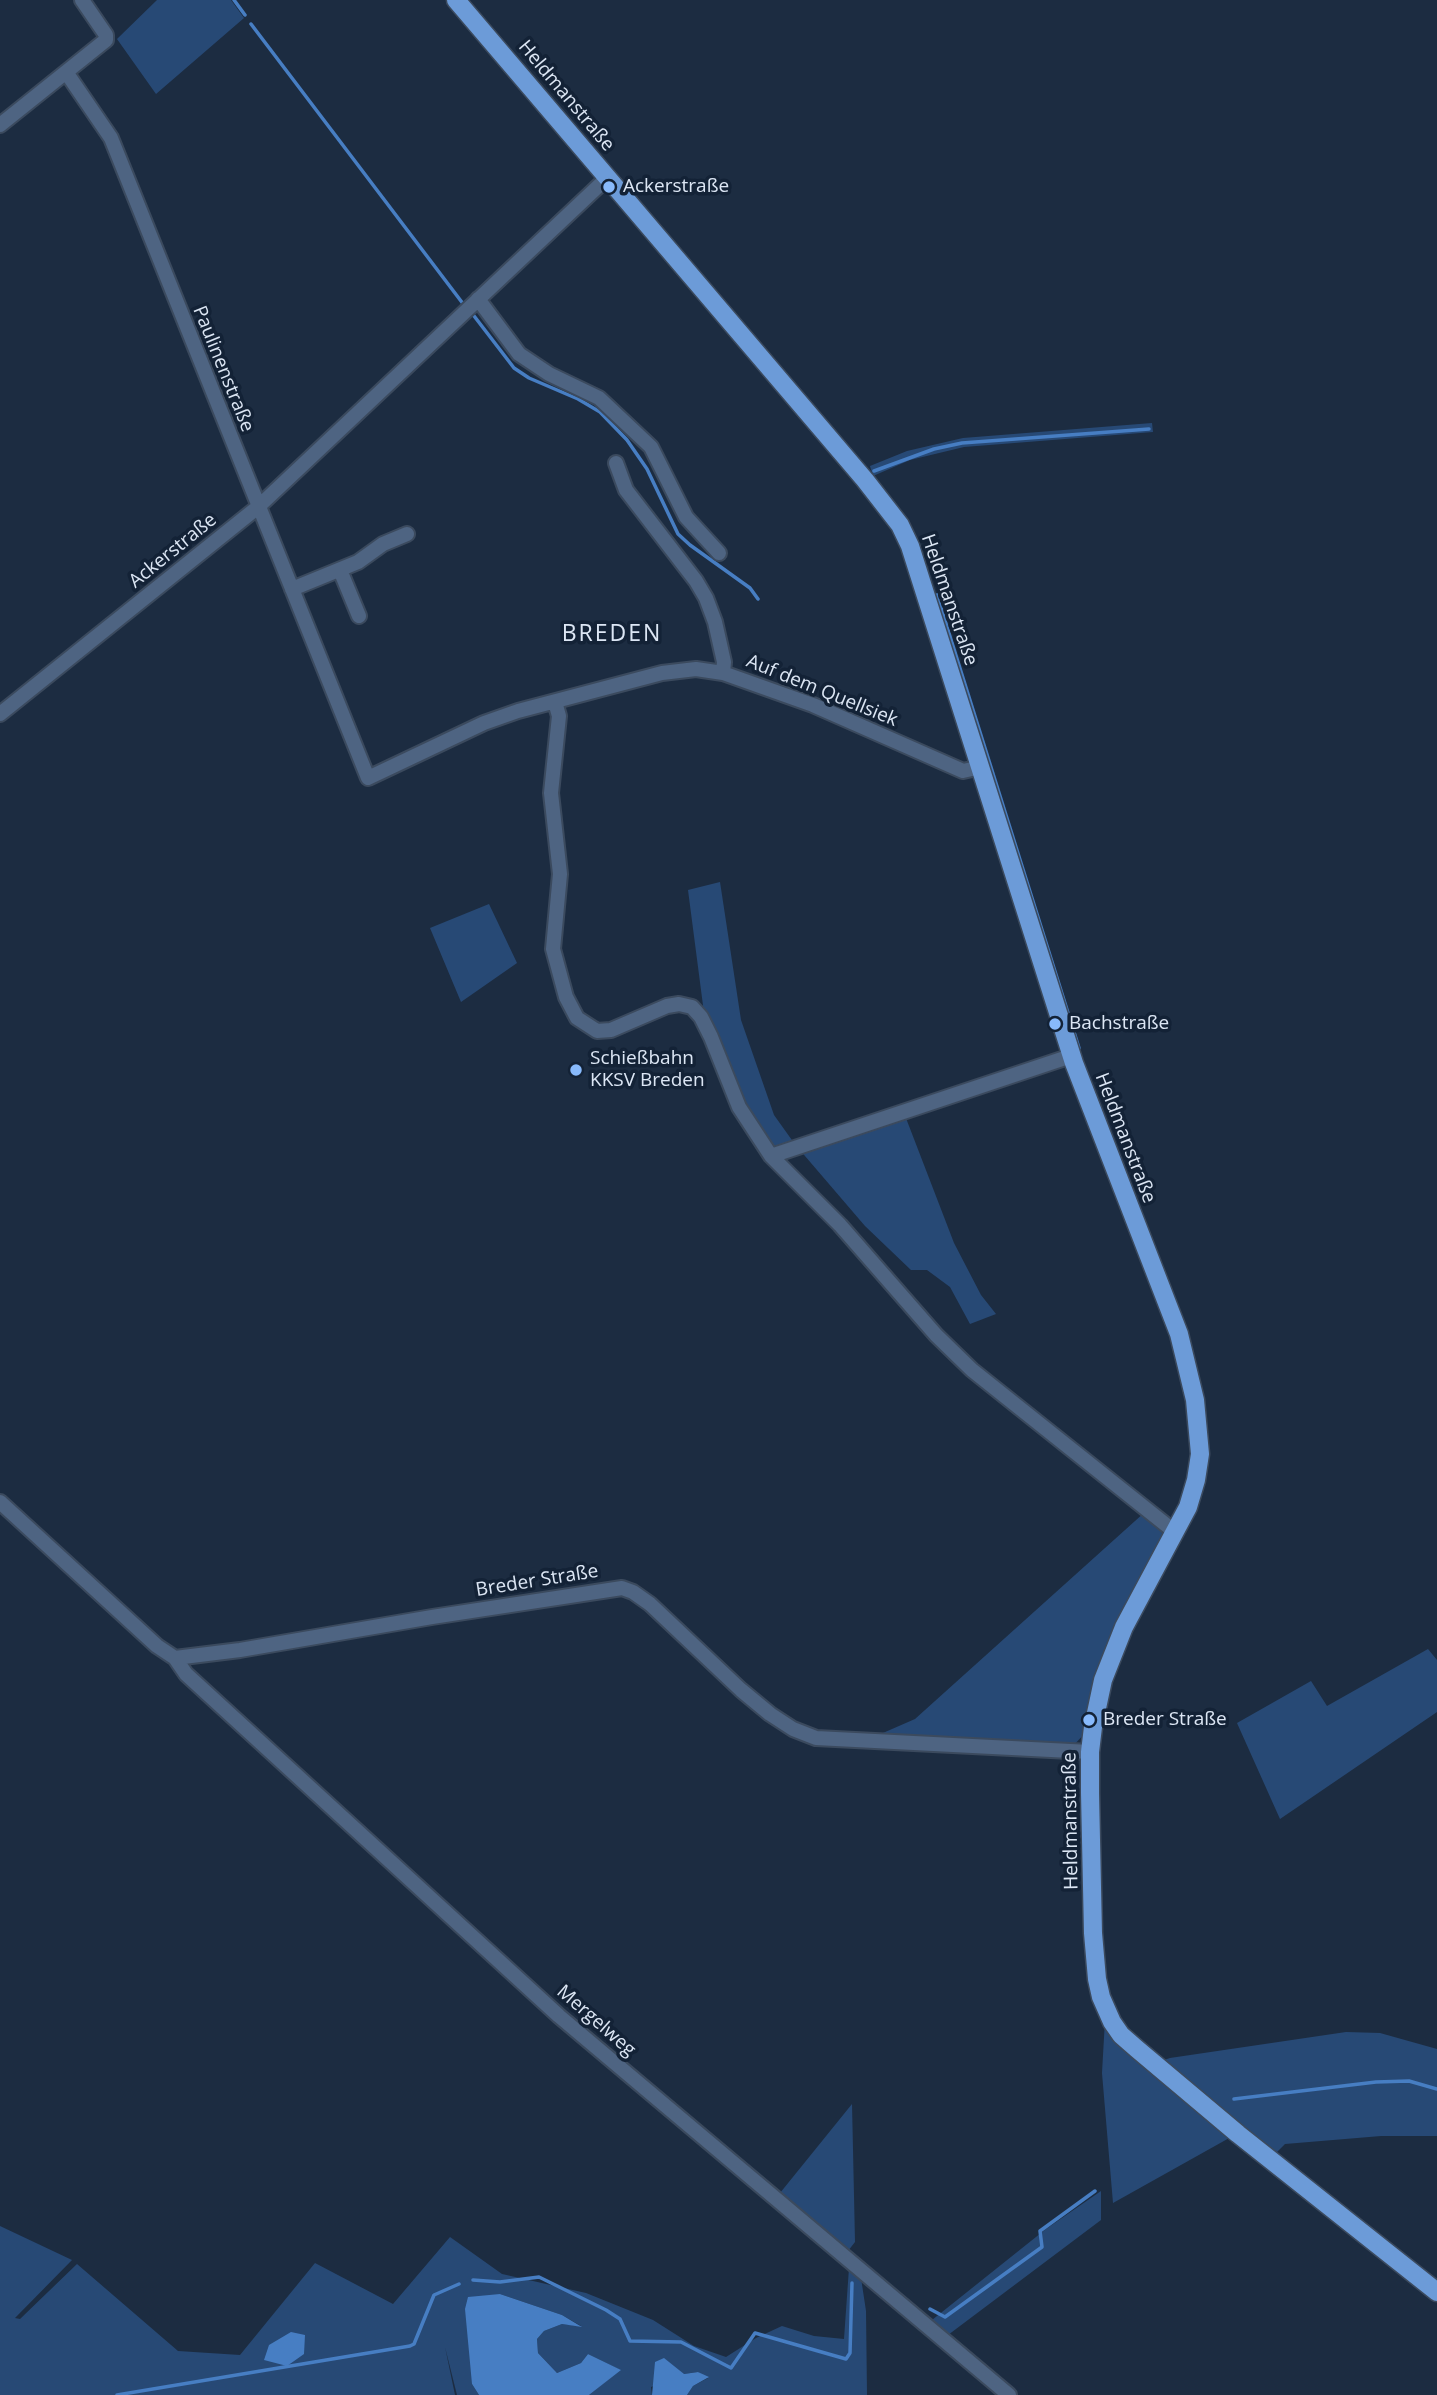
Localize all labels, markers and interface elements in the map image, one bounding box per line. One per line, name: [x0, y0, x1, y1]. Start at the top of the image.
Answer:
street label: Heldmanstraße: [513, 36, 619, 156]
place label: Ackerstraße: [623, 176, 729, 198]
marker: Ackerstraße: [601, 179, 617, 195]
street label: Paulinenstraße: [187, 303, 259, 435]
street label: Ackerstraße: [125, 509, 221, 593]
street label: Heldmanstraße: [916, 531, 982, 669]
district label: BREDEN: [562, 620, 662, 648]
street label: Auf dem Quellsiek: [743, 650, 901, 732]
place label: Bachstraße: [1069, 1013, 1169, 1035]
marker: Bachstraße: [1047, 1016, 1063, 1032]
place label: Schießbahn KKSV Breden: [590, 1048, 705, 1092]
marker: Schießbahn KKSV Breden: [568, 1062, 584, 1078]
street label: Heldmanstraße: [1090, 1070, 1160, 1206]
street label: Breder Straße: [474, 1560, 600, 1602]
place label: Breder Straße: [1103, 1709, 1227, 1731]
marker: Breder Straße: [1081, 1712, 1097, 1728]
street label: Heldmanstraße: [1058, 1752, 1084, 1890]
street label: Mergelweg: [552, 1981, 640, 2061]

